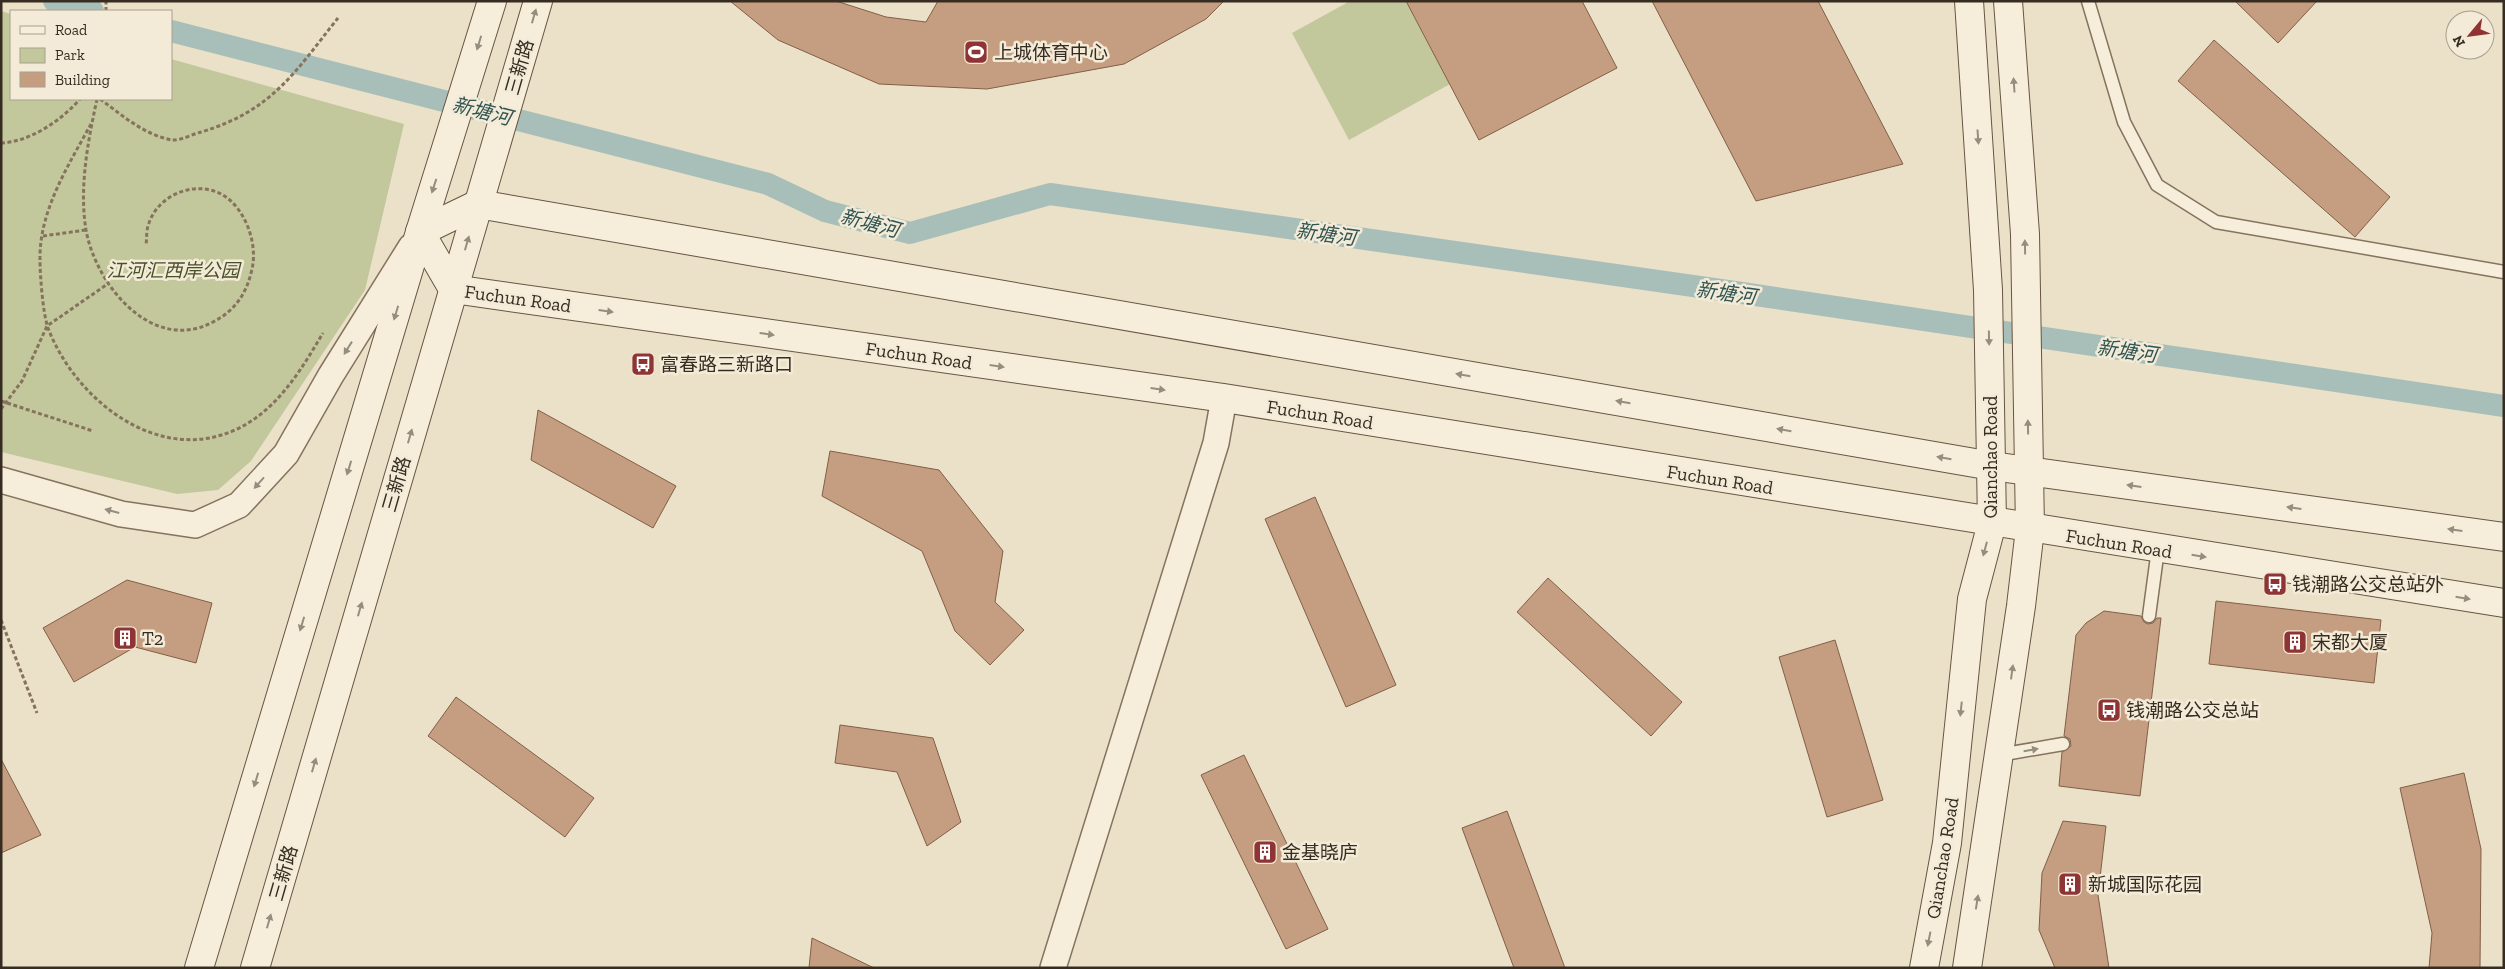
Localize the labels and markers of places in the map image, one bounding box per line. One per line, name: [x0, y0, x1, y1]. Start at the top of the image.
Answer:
sports icon: 上城体育中心: [963, 39, 989, 65]
place label: 上城体育中心: [994, 41, 1108, 64]
bus stop icon: 富春路三新路口: [630, 351, 656, 377]
place label: 富春路三新路口: [660, 353, 793, 376]
bus stop icon: 钱潮路公交总站外: [2262, 571, 2288, 597]
place label: 钱潮路公交总站外: [2292, 573, 2444, 596]
building icon: T2: [112, 625, 138, 651]
place label: T2: [142, 627, 164, 650]
building icon: 宋都大厦: [2282, 629, 2308, 655]
place label: 宋都大厦: [2312, 631, 2388, 654]
bus stop icon: 钱潮路公交总站: [2096, 697, 2122, 723]
place label: 钱潮路公交总站: [2126, 699, 2259, 722]
building icon: 金基晓庐: [1252, 839, 1278, 865]
place label: 金基晓庐: [1282, 841, 1358, 864]
building icon: 新城国际花园: [2057, 871, 2083, 897]
place label: 新城国际花园: [2088, 873, 2202, 896]

